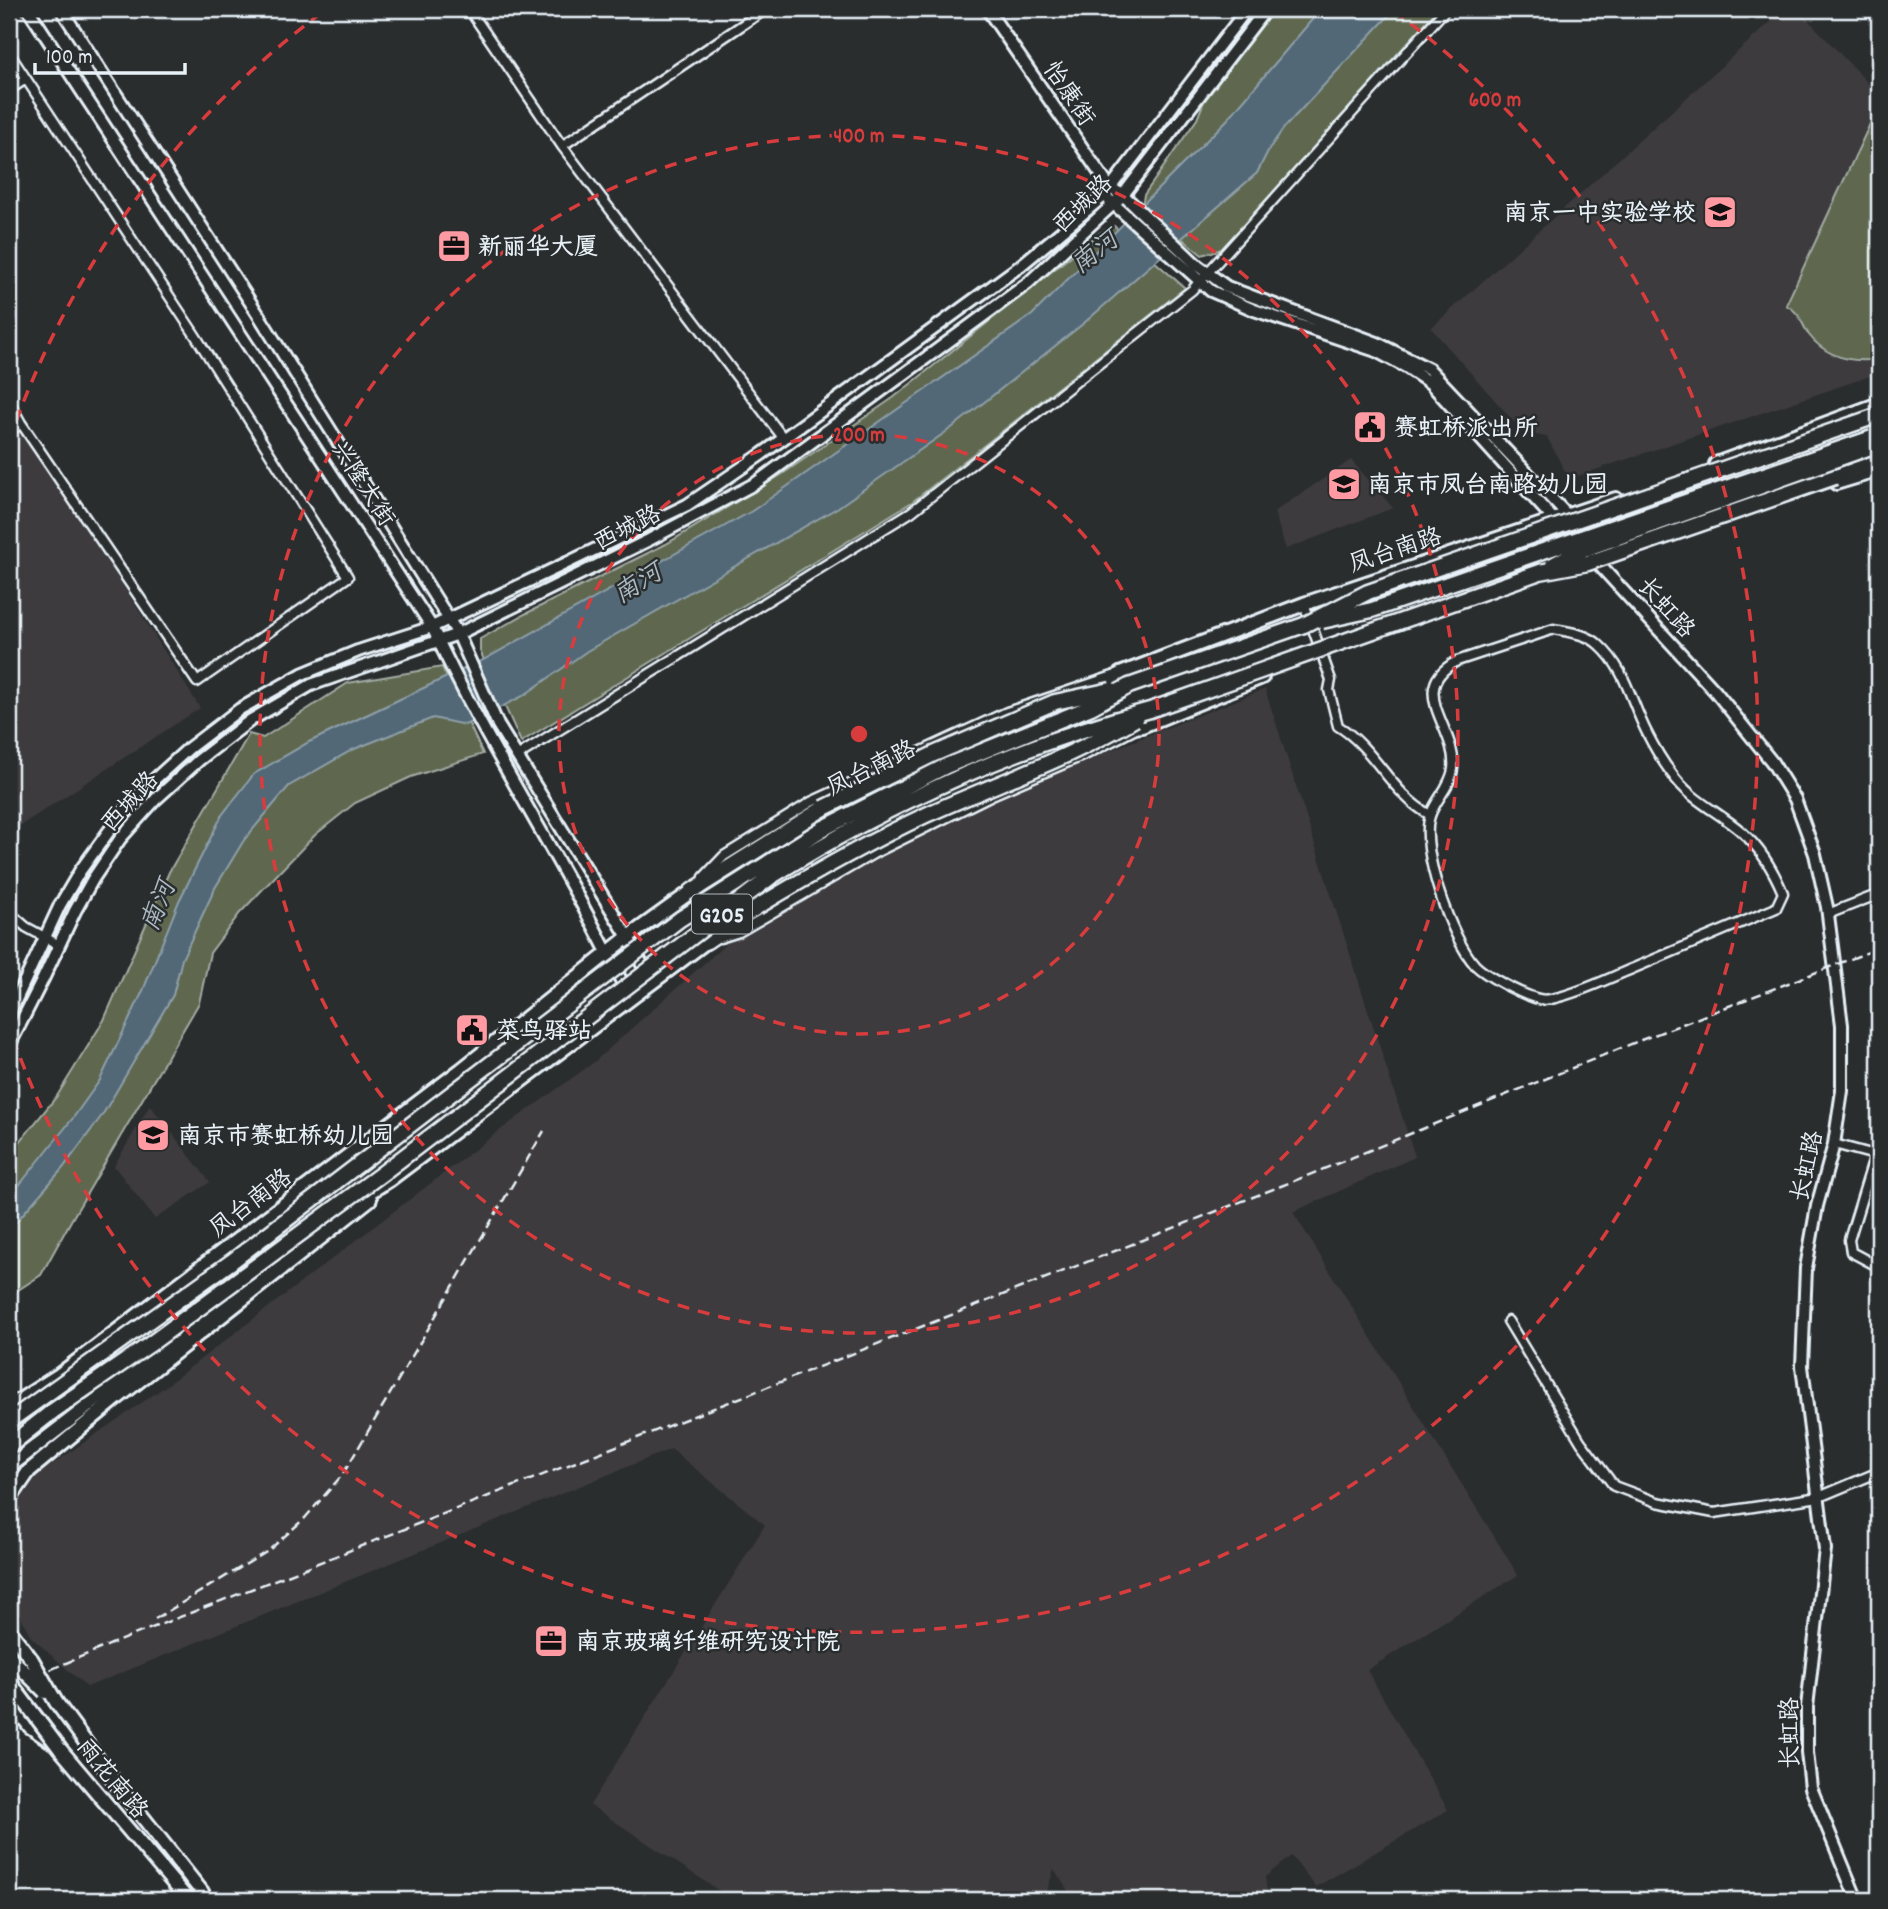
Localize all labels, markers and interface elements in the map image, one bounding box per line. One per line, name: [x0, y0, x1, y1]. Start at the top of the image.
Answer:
scale bar: [35, 32, 186, 76]
text: 100 m: [46, 44, 93, 74]
street label: 怡康街: [1033, 55, 1102, 134]
text: 600 m: [1469, 87, 1521, 117]
text: 400 m: [834, 123, 884, 153]
street label: 西城路: [1046, 168, 1122, 242]
school or university icon: 南京一中实验学校: [1701, 193, 1739, 231]
place label: 南京一中实验学校: [1504, 198, 1696, 232]
water label: 南河: [1064, 221, 1131, 284]
office icon: 新丽华大厦: [435, 227, 473, 265]
place label: 新丽华大厦: [478, 232, 598, 266]
public building icon: 赛虹桥派出所: [1351, 408, 1389, 446]
place label: 赛虹桥派出所: [1394, 413, 1538, 447]
text: 200 m: [833, 422, 885, 452]
street label: 兴隆大街: [321, 435, 402, 534]
school or university icon: 南京市凤台南路幼儿园: [1325, 465, 1363, 503]
place label: 南京市凤台南路幼儿园: [1368, 470, 1608, 504]
street label: 西城路: [589, 498, 668, 561]
street label: 凤台南路: [1345, 521, 1447, 583]
water label: 南河: [607, 553, 674, 614]
street label: 长虹路: [1628, 571, 1701, 647]
centre of rings: [847, 722, 871, 746]
street label: 凤台南路: [822, 733, 923, 806]
street label: 西城路: [95, 765, 168, 841]
water label: 南河: [133, 872, 189, 937]
road number: G205: [692, 894, 752, 934]
public building icon: 菜鸟驿站: [453, 1011, 491, 1049]
place label: 菜鸟驿站: [496, 1016, 592, 1050]
school or university icon: 南京市赛虹桥幼儿园: [134, 1116, 172, 1154]
place label: 南京市赛虹桥幼儿园: [178, 1121, 394, 1155]
street label: 长虹路: [1784, 1128, 1834, 1206]
street label: 凤台南路: [203, 1162, 300, 1247]
office icon: 南京玻璃纤维研究设计院: [532, 1622, 570, 1660]
place label: 南京玻璃纤维研究设计院: [576, 1627, 840, 1661]
street label: 长虹路: [1775, 1697, 1809, 1769]
street label: 雨花南路: [67, 1732, 155, 1828]

